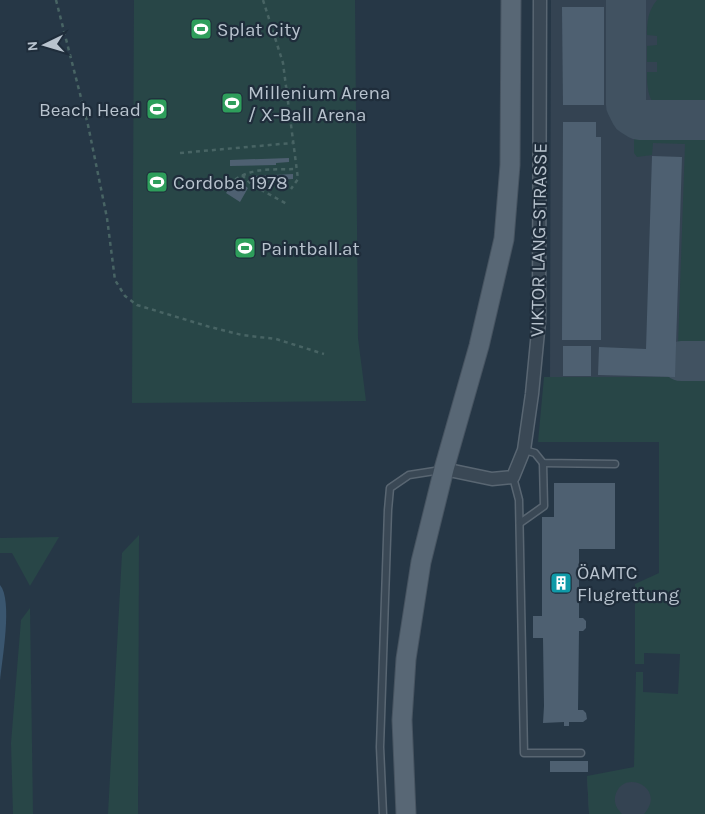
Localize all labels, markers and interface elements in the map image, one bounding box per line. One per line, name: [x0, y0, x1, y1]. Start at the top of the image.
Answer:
sports icon: Splat City: [189, 17, 213, 41]
place label: Splat City: [217, 19, 300, 41]
north arrow: [20, 20, 70, 70]
text: N: [24, 40, 41, 52]
place label: Millenium Arena / X-Ball Arena: [248, 82, 391, 126]
sports icon: Millenium Arena / X-Ball Arena: [220, 91, 244, 115]
sports icon: Beach Head: [145, 97, 169, 121]
place label: Beach Head: [39, 99, 141, 121]
street label: VIKTOR LANG-STRASSE: [526, 143, 552, 337]
sports icon: Cordoba 1978: [145, 170, 169, 194]
place label: Cordoba 1978: [173, 172, 288, 194]
sports icon: Paintball.at: [233, 236, 257, 260]
place label: Paintball.at: [261, 238, 360, 260]
place label: ÖAMTC Flugrettung: [577, 562, 679, 606]
building icon: ÖAMTC Flugrettung: [549, 571, 573, 595]

